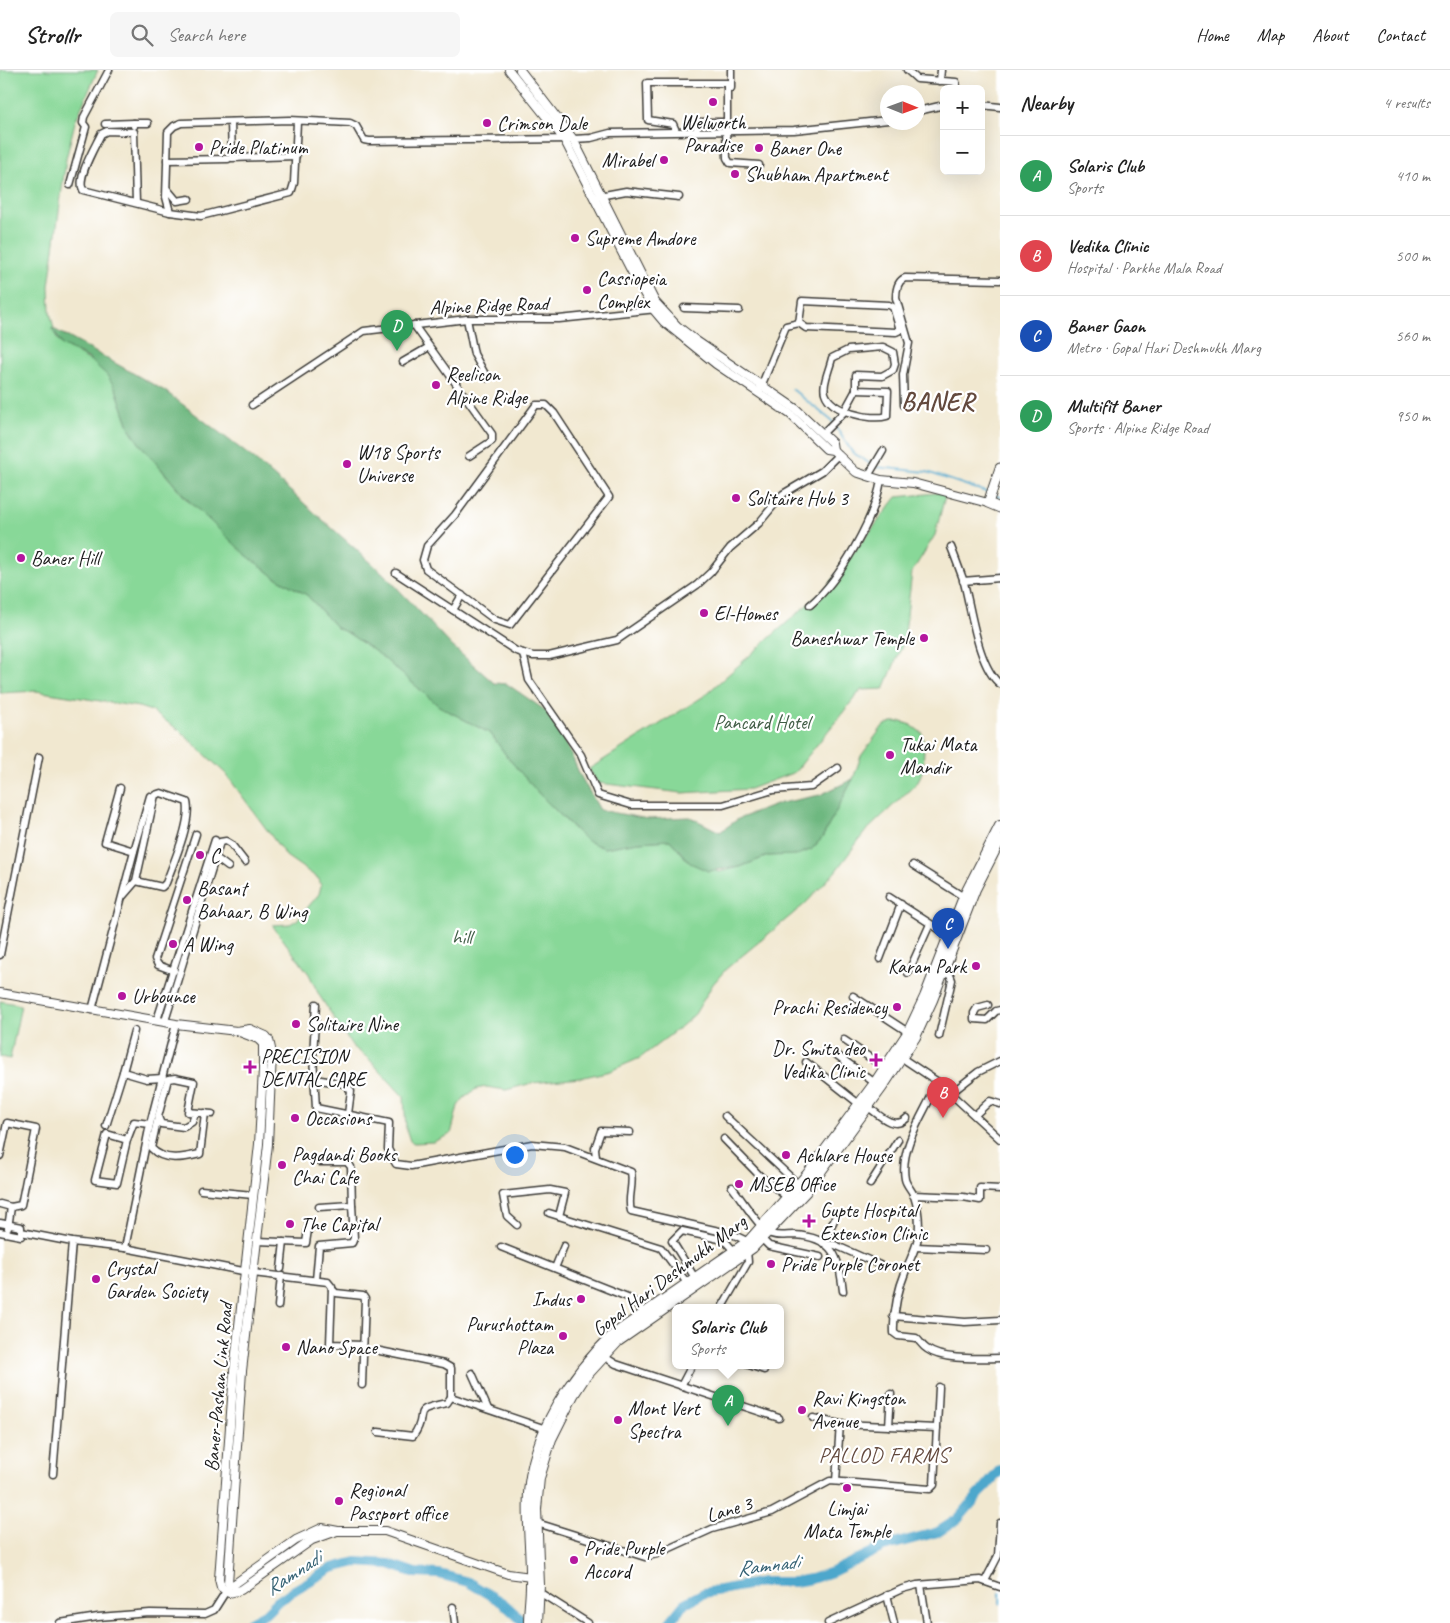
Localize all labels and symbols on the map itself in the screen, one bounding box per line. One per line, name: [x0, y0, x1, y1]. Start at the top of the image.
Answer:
north arrow: [880, 85, 925, 130]
marker: Welworth Paradise: [707, 96, 719, 108]
place label: Welworth Paradise: [681, 110, 746, 158]
place label: Crimson Dale: [497, 111, 589, 136]
marker: Crimson Dale: [481, 117, 493, 129]
place label: Pride Platinum: [209, 135, 308, 160]
place label: Baner One: [769, 136, 843, 161]
marker: Pride Platinum: [193, 141, 205, 153]
marker: Baner One: [753, 142, 765, 154]
place label: Mirabel: [602, 148, 658, 173]
marker: Mirabel: [658, 154, 670, 166]
place label: Shubham Apartment: [745, 162, 890, 187]
marker: Shubham Apartment: [729, 168, 741, 180]
place label: Supreme Amdore: [585, 226, 697, 251]
marker: Supreme Amdore: [569, 232, 581, 244]
place label: Cassiopeia Complex: [597, 266, 667, 314]
marker: Cassiopeia Complex: [581, 284, 593, 296]
street label: Alpine Ridge Road: [429, 291, 552, 320]
pin: D: [381, 310, 413, 351]
place label: Reelicon Alpine Ridge: [446, 362, 528, 410]
marker: Reelicon Alpine Ridge: [430, 379, 442, 391]
district label: BANER: [901, 386, 977, 418]
place label: W18 Sports Universe: [357, 440, 441, 488]
marker: W18 Sports Universe: [341, 458, 353, 470]
place label: Solitaire Hub 3: [746, 486, 850, 511]
marker: Solitaire Hub 3: [730, 492, 742, 504]
place label: Baner Hill: [31, 546, 103, 571]
marker: Baner Hill: [15, 552, 27, 564]
place label: El-Homes: [714, 601, 779, 626]
marker: El-Homes: [698, 607, 710, 619]
place label: Baneshwar Temple: [790, 626, 915, 651]
marker: Baneshwar Temple: [918, 632, 930, 644]
park label: Pancard Hotel: [714, 710, 814, 735]
place label: Tukai Mata Mandir: [900, 732, 979, 780]
marker: Tukai Mata Mandir: [884, 749, 896, 761]
place label: C: [210, 843, 222, 868]
marker: C: [194, 849, 206, 861]
place label: Basant Bahaar, B Wing: [197, 876, 309, 924]
marker: Basant Bahaar, B Wing: [181, 894, 193, 906]
pin: C: [932, 908, 964, 949]
park label: hill: [452, 925, 476, 950]
place label: A Wing: [183, 932, 235, 957]
marker: A Wing: [167, 938, 179, 950]
place label: Karan Park: [888, 954, 968, 979]
marker: Karan Park: [970, 960, 982, 972]
place label: Urbounce: [132, 984, 196, 1009]
marker: Urbounce: [116, 990, 128, 1002]
place label: Prachi Residency: [772, 995, 888, 1020]
marker: Prachi Residency: [891, 1001, 903, 1013]
place label: Solitaire Nine: [306, 1012, 400, 1037]
marker: Solitaire Nine: [290, 1018, 302, 1030]
place label: Dr. Smita deo Vedika Clinic: [772, 1036, 866, 1084]
place label: PRECISION DENTAL CARE: [261, 1044, 368, 1092]
marker: Dr. Smita deo Vedika Clinic: [869, 1053, 883, 1067]
marker: PRECISION DENTAL CARE: [243, 1060, 257, 1074]
pin: B: [927, 1077, 959, 1118]
place label: Occasions: [305, 1106, 373, 1131]
marker: Occasions: [289, 1112, 301, 1124]
place label: Pagdandi Books Chai Cafe: [292, 1142, 398, 1190]
your location: [502, 1142, 528, 1168]
place label: Achlare House: [796, 1143, 893, 1168]
marker: Achlare House: [780, 1149, 792, 1161]
marker: Pagdandi Books Chai Cafe: [276, 1159, 288, 1171]
place label: MSEB Office: [749, 1172, 836, 1197]
marker: MSEB Office: [733, 1178, 745, 1190]
place label: Gupte Hospital Extension Clinic: [820, 1198, 929, 1246]
street label: Gopal Hari Deshmukh Marg: [587, 1209, 752, 1342]
place label: The Capital: [300, 1212, 381, 1237]
marker: Gupte Hospital Extension Clinic: [802, 1214, 816, 1228]
marker: The Capital: [284, 1218, 296, 1230]
place label: Pride Purple Coronet: [781, 1252, 921, 1277]
place label: Crystal Garden Society: [106, 1256, 210, 1304]
marker: Pride Purple Coronet: [765, 1258, 777, 1270]
marker: Crystal Garden Society: [90, 1273, 102, 1285]
place label: Indus: [532, 1287, 573, 1312]
marker: Indus: [575, 1293, 587, 1305]
street label: Baner-Pashan Link Road: [199, 1298, 239, 1473]
place label: Purushottam Plaza: [466, 1312, 555, 1360]
marker: Purushottam Plaza: [557, 1330, 569, 1342]
place label: Nano Space: [296, 1335, 379, 1360]
marker: Nano Space: [280, 1341, 292, 1353]
pin: A: [712, 1385, 744, 1426]
place label: Ravi Kingston Avenue: [812, 1386, 906, 1434]
place label: Mont Vert Spectra: [628, 1396, 702, 1444]
marker: Ravi Kingston Avenue: [796, 1404, 808, 1416]
marker: Mont Vert Spectra: [612, 1414, 624, 1426]
district label: PALLOD FARMS: [819, 1442, 952, 1468]
place label: Regional Passport office: [349, 1478, 449, 1526]
marker: Limjai Mata Temple: [841, 1482, 853, 1494]
street label: Lane 3: [703, 1490, 757, 1528]
marker: Regional Passport office: [333, 1495, 345, 1507]
place label: Limjai Mata Temple: [804, 1496, 892, 1544]
place label: Pride Purple Accord: [584, 1536, 666, 1584]
water label: Ramnadi: [260, 1542, 330, 1601]
water label: Ramnadi: [736, 1548, 805, 1582]
marker: Pride Purple Accord: [568, 1554, 580, 1566]

